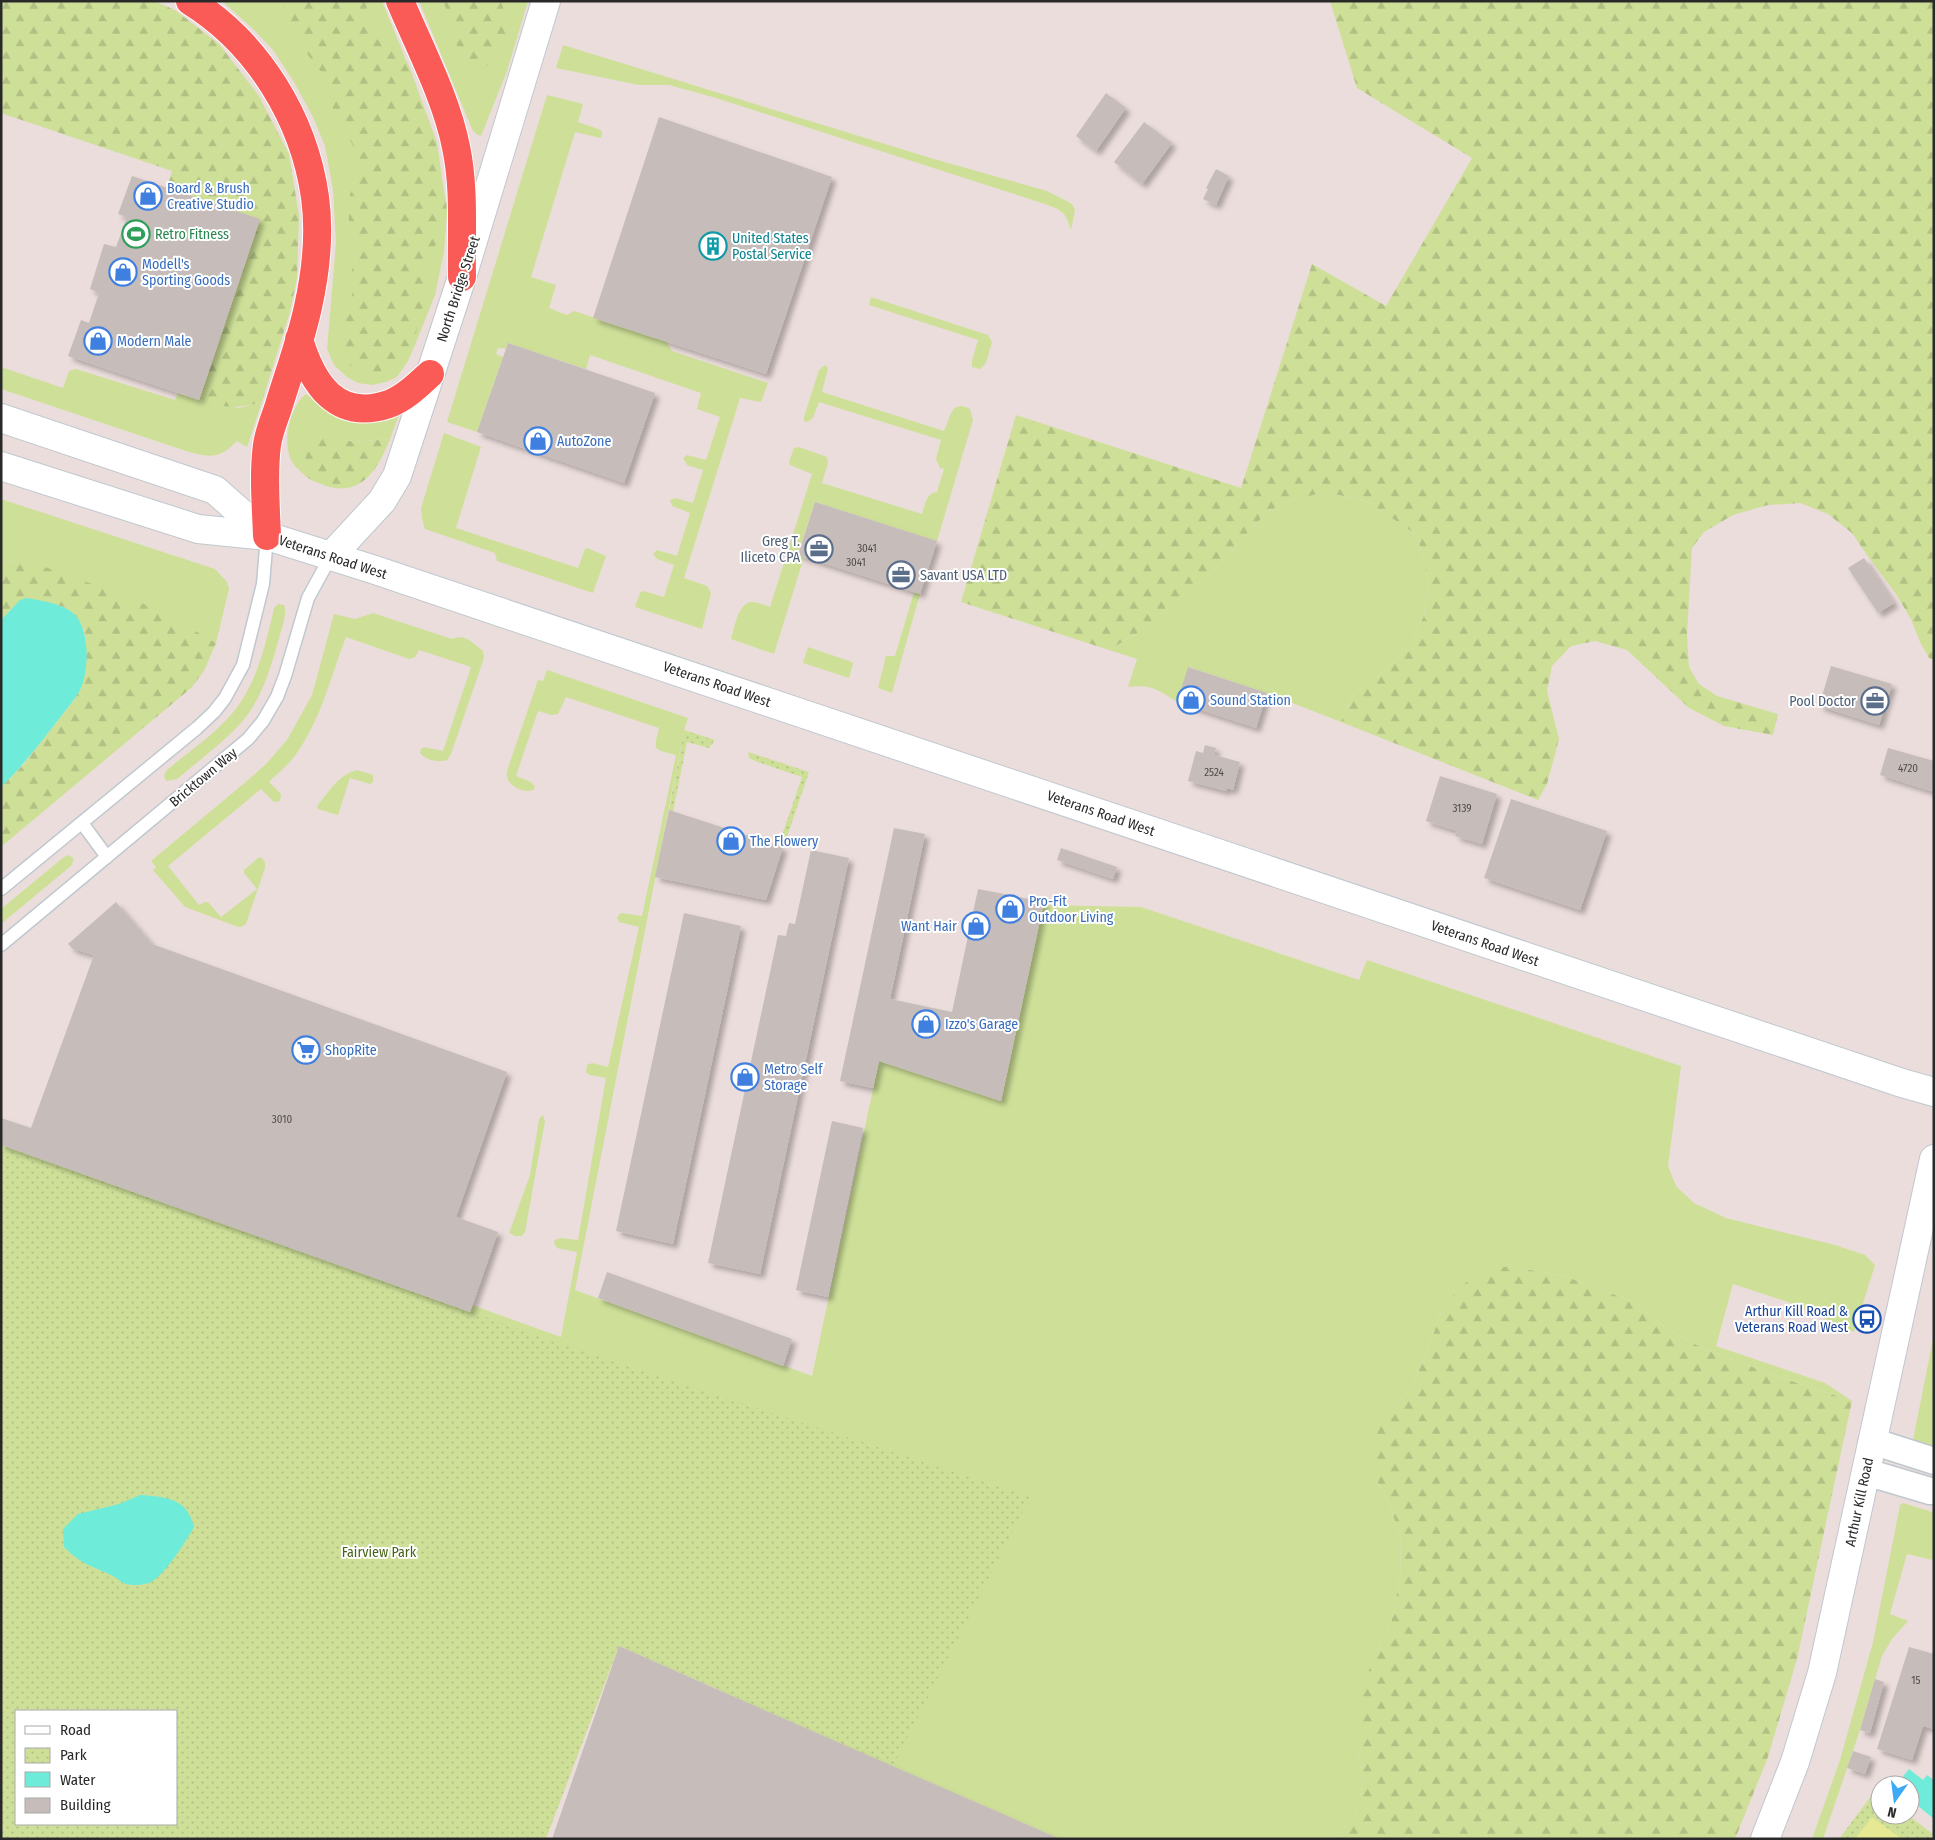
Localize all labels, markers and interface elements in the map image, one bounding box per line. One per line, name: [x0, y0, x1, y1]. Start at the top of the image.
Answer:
place label: Board & Brush Creative Studio: [167, 180, 254, 213]
shop icon: Board & Brush Creative Studio: [133, 181, 163, 211]
sports icon: Retro Fitness: [121, 219, 151, 249]
place label: Retro Fitness: [155, 226, 229, 243]
place label: United States Postal Service: [732, 230, 812, 263]
building icon: United States Postal Service: [698, 231, 728, 261]
street label: North Bridge Street: [433, 234, 484, 344]
place label: Modell's Sporting Goods: [142, 256, 230, 289]
shop icon: Modell's Sporting Goods: [108, 257, 138, 287]
shop icon: Modern Male: [83, 326, 113, 356]
place label: Modern Male: [117, 333, 192, 350]
shop icon: AutoZone: [523, 426, 553, 456]
place label: AutoZone: [557, 433, 611, 450]
street label: Veterans Road West: [276, 532, 390, 583]
place label: Greg T. Iliceto CPA: [740, 533, 801, 566]
office icon: Greg T. Iliceto CPA: [804, 534, 834, 564]
house number: 3041: [857, 542, 877, 555]
house number: 3041: [846, 556, 866, 569]
office icon: Savant USA LTD: [886, 560, 916, 590]
place label: Savant USA LTD: [920, 567, 1007, 584]
street label: Veterans Road West: [661, 658, 773, 711]
shop icon: Sound Station: [1176, 685, 1206, 715]
office icon: Pool Doctor: [1860, 686, 1890, 716]
place label: Sound Station: [1210, 692, 1291, 709]
place label: Pool Doctor: [1789, 693, 1856, 710]
street label: Bricktown Way: [166, 744, 241, 811]
house number: 4720: [1898, 762, 1918, 775]
house number: 2524: [1204, 766, 1225, 779]
street label: Veterans Road West: [1045, 787, 1157, 840]
house number: 3139: [1452, 802, 1472, 815]
shop icon: The Flowery: [716, 826, 746, 856]
place label: The Flowery: [750, 833, 819, 850]
place label: Pro-Fit Outdoor Living: [1029, 893, 1114, 926]
shop icon: Pro-Fit Outdoor Living: [995, 894, 1025, 924]
shop icon: Want Hair: [961, 911, 991, 941]
street label: Veterans Road West: [1429, 917, 1541, 970]
place label: Want Hair: [901, 918, 957, 935]
shop icon: Izzo's Garage: [911, 1009, 941, 1039]
place label: Izzo's Garage: [945, 1016, 1018, 1033]
supermarket icon: ShopRite: [291, 1035, 321, 1065]
place label: ShopRite: [325, 1042, 377, 1059]
place label: Metro Self Storage: [764, 1061, 824, 1094]
shop icon: Metro Self Storage: [730, 1062, 760, 1092]
house number: 3010: [272, 1113, 292, 1126]
place label: Arthur Kill Road & Veterans Road West: [1735, 1303, 1848, 1336]
bus stop icon: Arthur Kill Road & Veterans Road West: [1852, 1304, 1882, 1334]
street label: Arthur Kill Road: [1842, 1456, 1877, 1548]
park label: Fairview Park: [342, 1544, 417, 1561]
house number: 15: [1911, 1674, 1921, 1687]
legend: [15, 1710, 178, 1825]
text: Road: [60, 1721, 91, 1739]
text: Park: [60, 1746, 87, 1764]
text: Water: [60, 1771, 96, 1789]
north arrow: [1870, 1775, 1920, 1825]
text: Building: [60, 1796, 111, 1814]
text: N: [1886, 1803, 1898, 1821]

